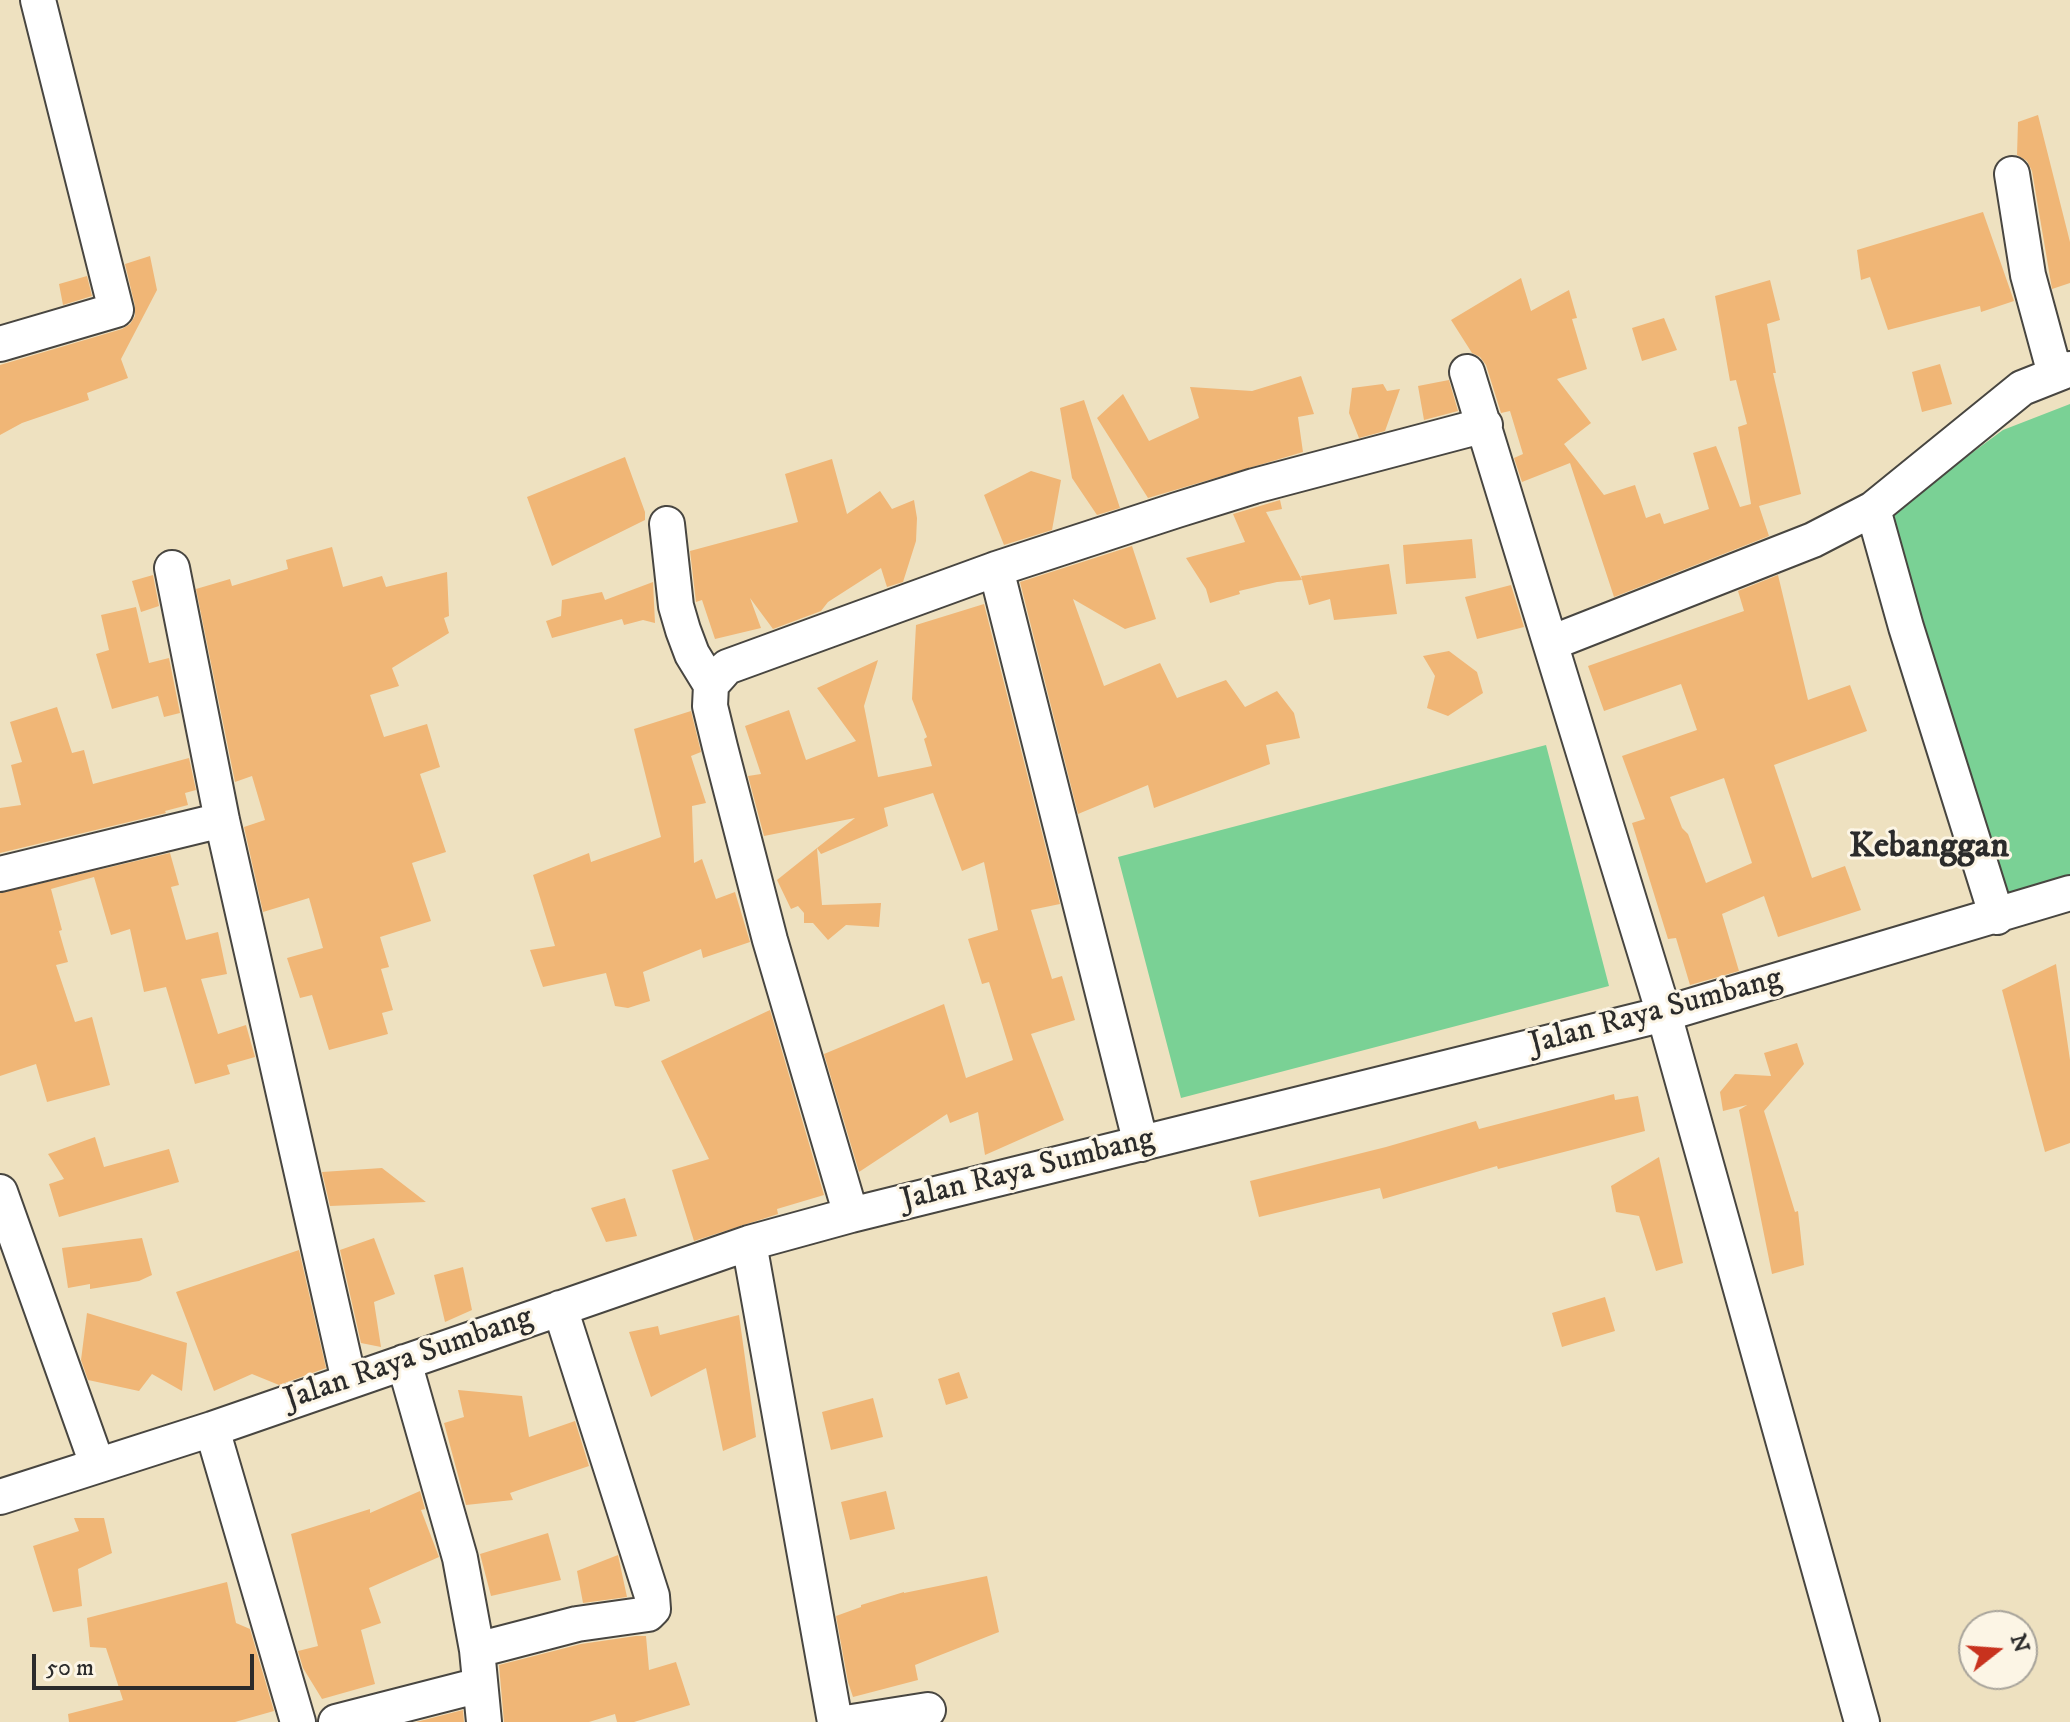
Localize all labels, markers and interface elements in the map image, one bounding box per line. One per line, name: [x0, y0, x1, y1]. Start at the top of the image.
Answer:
district label: Kebanggan: [1849, 827, 2009, 871]
street label: Jalan Raya Sumbang: [1526, 961, 1786, 1065]
street label: Jalan Raya Sumbang: [897, 1121, 1159, 1221]
street label: Jalan Raya Sumbang: [280, 1300, 538, 1420]
north arrow: [1958, 1610, 2038, 1690]
text: N: [2004, 1631, 2035, 1656]
scale bar: [36, 1638, 258, 1688]
text: 50 m: [46, 1653, 94, 1683]

